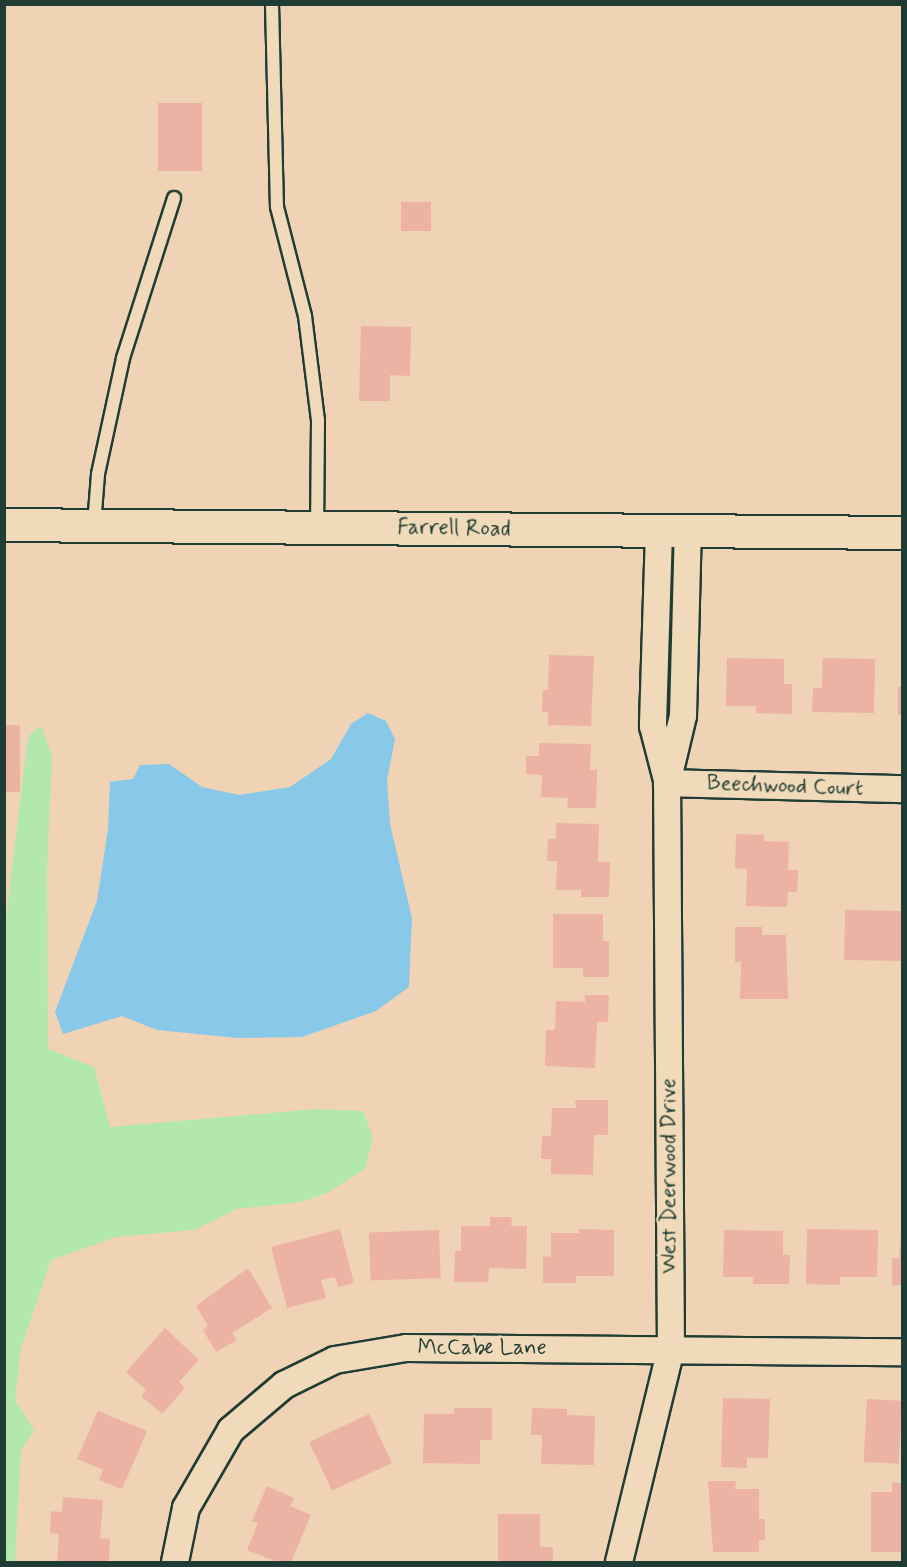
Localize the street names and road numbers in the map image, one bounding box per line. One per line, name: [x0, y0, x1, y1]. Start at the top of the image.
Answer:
street label: Farrell Road: [398, 515, 510, 543]
street label: Beechwood Court: [705, 771, 865, 803]
street label: West Deerwood Drive: [657, 1079, 683, 1273]
street label: McCabe Lane: [417, 1336, 547, 1362]

